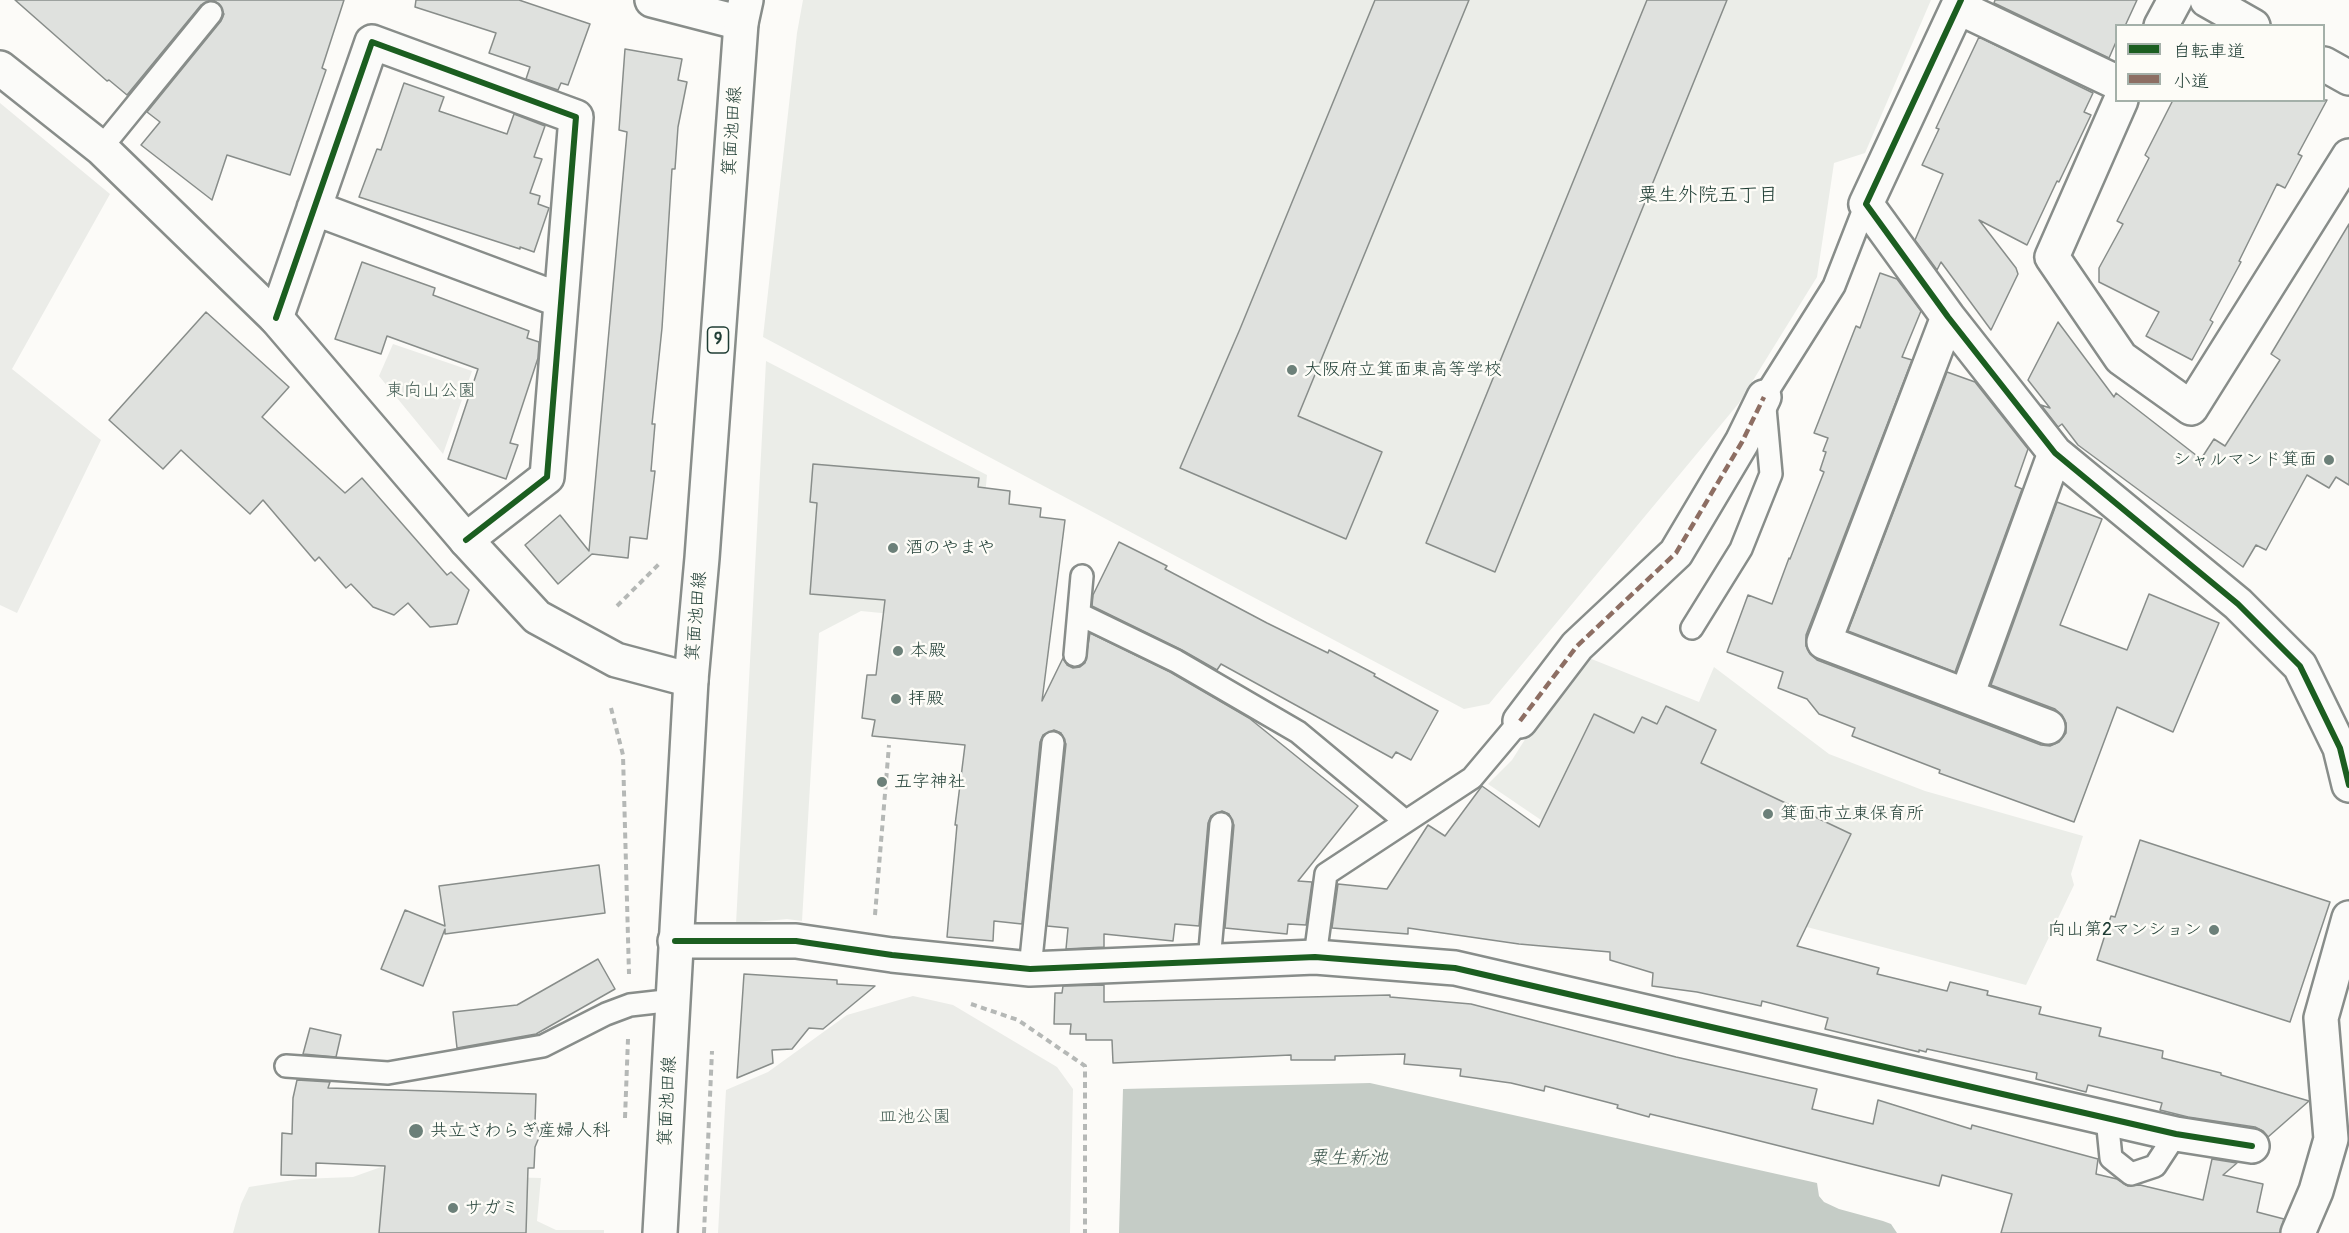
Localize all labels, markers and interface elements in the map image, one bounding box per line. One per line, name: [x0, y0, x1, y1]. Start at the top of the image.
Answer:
legend: [2115, 24, 2325, 102]
text: 自転車道: [2173, 40, 2245, 63]
text: 小道: [2173, 70, 2209, 93]
street label: 箕面池田線: [719, 85, 747, 177]
district label: 粟生外院五丁目: [1638, 184, 1778, 208]
road number: 9: [708, 327, 728, 353]
place label: 大阪府立箕面東高等学校: [1304, 359, 1502, 381]
marker: 大阪府立箕面東高等学校: [1285, 363, 1299, 377]
park label: 東向山公園: [386, 380, 476, 402]
place label: シャルマンド箕面: [2173, 449, 2317, 471]
marker: シャルマンド箕面: [2322, 453, 2336, 467]
place label: 酒のやまや: [905, 537, 995, 559]
marker: 酒のやまや: [886, 541, 900, 555]
street label: 箕面池田線: [682, 570, 712, 662]
place label: 本殿: [910, 640, 946, 662]
marker: 本殿: [891, 644, 905, 658]
place label: 拝殿: [908, 688, 944, 710]
marker: 拝殿: [889, 692, 903, 706]
place label: 五字神社: [894, 771, 966, 793]
marker: 五字神社: [875, 775, 889, 789]
place label: 箕面市立東保育所: [1780, 803, 1924, 825]
marker: 箕面市立東保育所: [1761, 807, 1775, 821]
place label: 向山第2マンション: [2048, 919, 2202, 941]
marker: 向山第2マンション: [2207, 923, 2221, 937]
street label: 箕面池田線: [655, 1055, 681, 1147]
park label: 皿池公園: [879, 1106, 951, 1128]
place label: 共立さわらぎ産婦人科: [430, 1120, 610, 1142]
marker: 共立さわらぎ産婦人科: [407, 1122, 425, 1140]
water label: 粟生新池: [1308, 1147, 1388, 1171]
place label: サガミ: [465, 1197, 519, 1219]
marker: サガミ: [446, 1201, 460, 1215]

